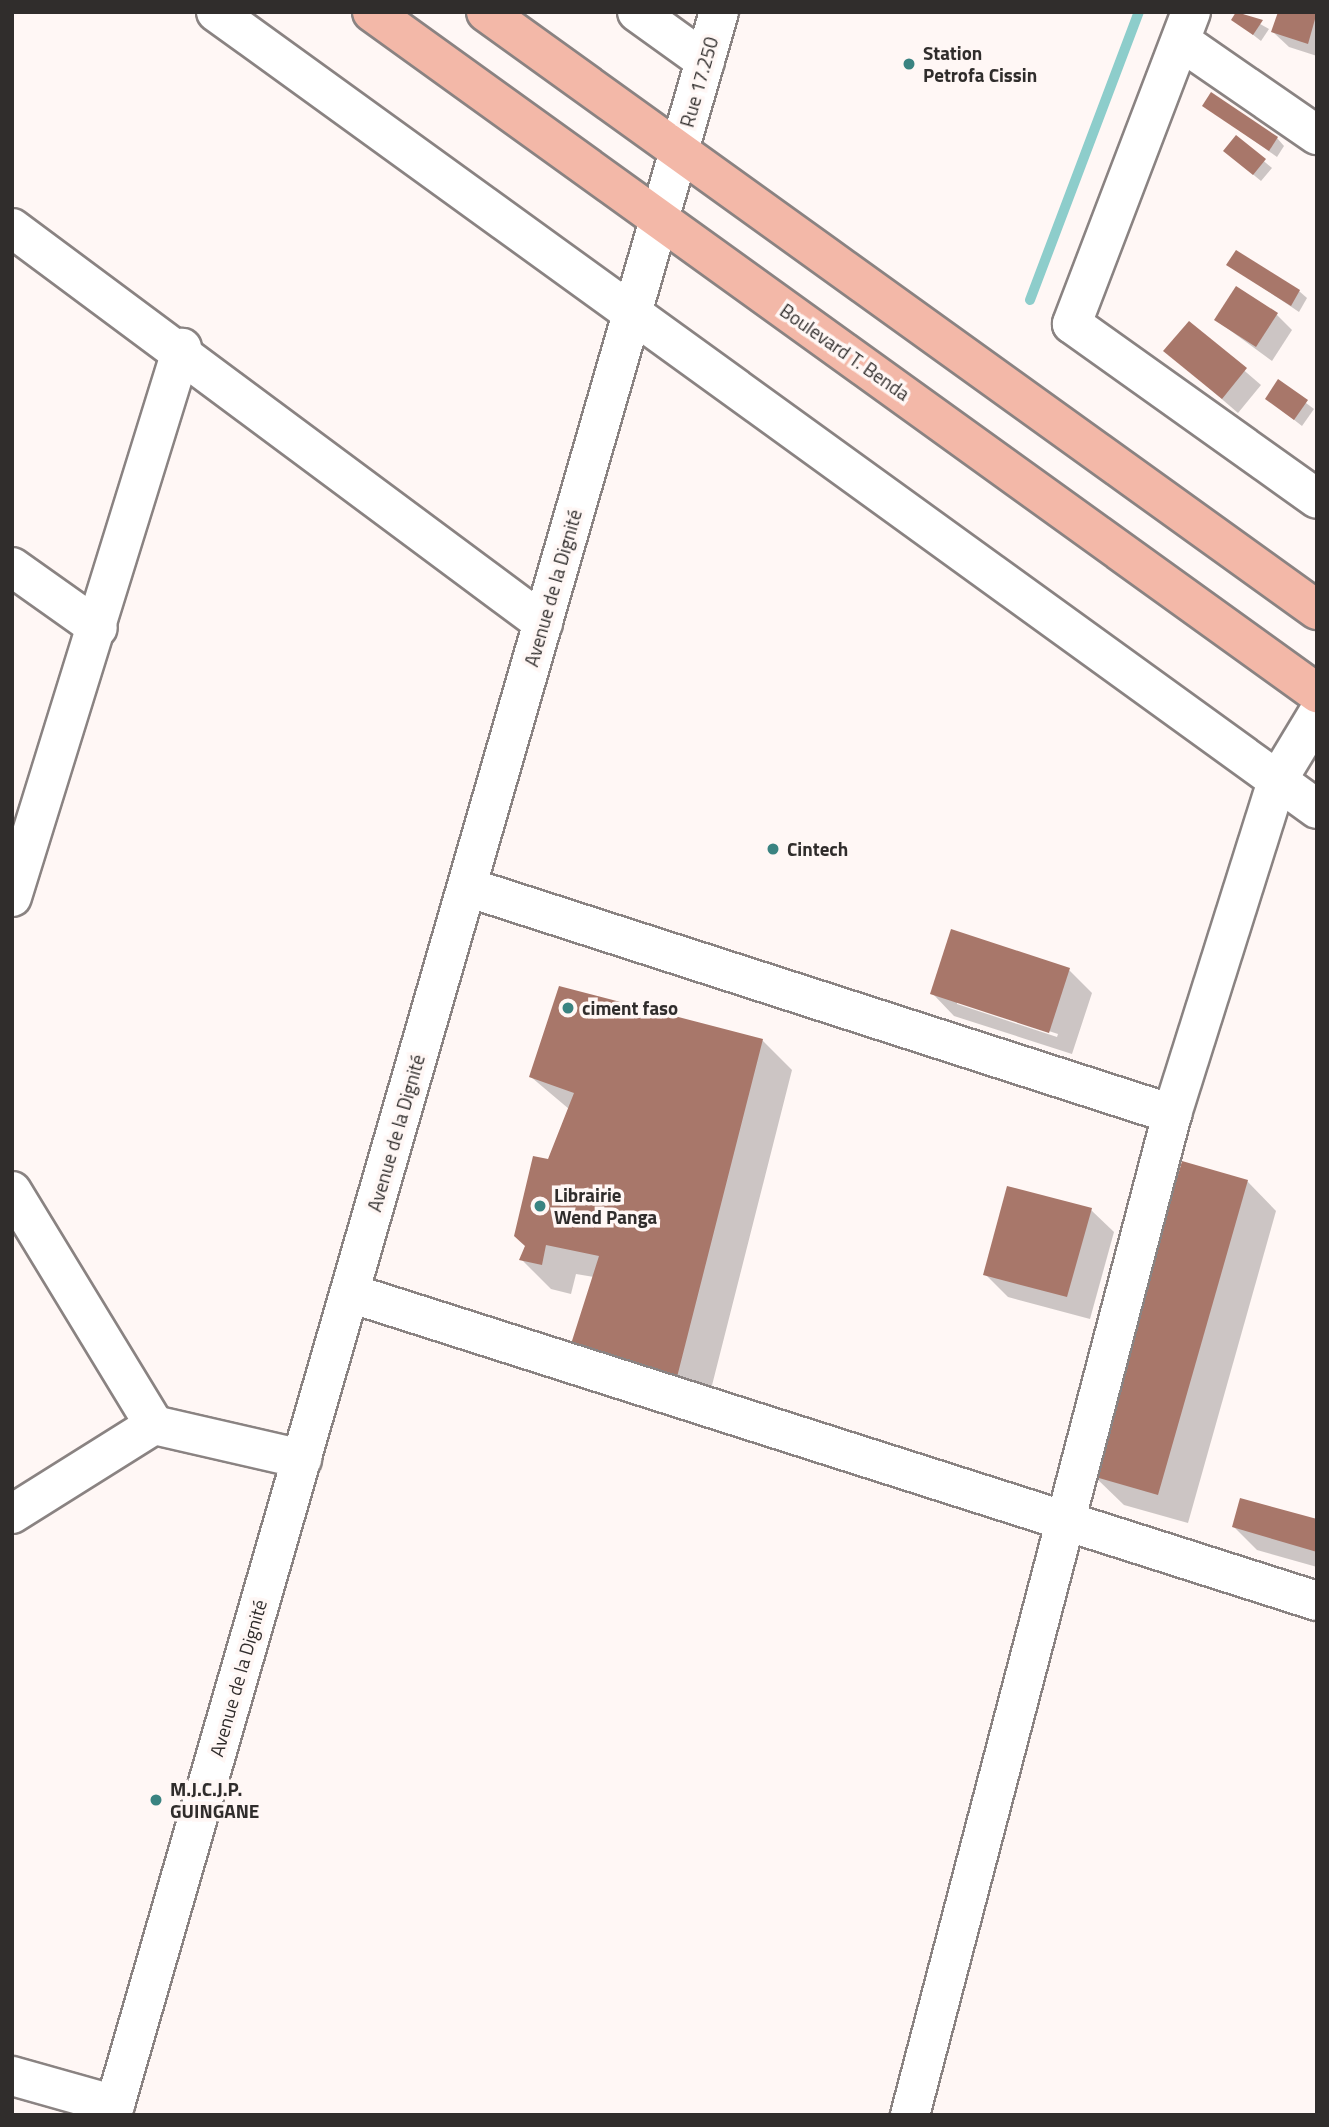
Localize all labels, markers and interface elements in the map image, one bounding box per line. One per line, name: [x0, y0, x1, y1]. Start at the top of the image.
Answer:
street label: Rue 17.250: [675, 34, 723, 130]
place label: Station Petrofa Cissin: [923, 42, 1037, 86]
marker: Station Petrofa Cissin: [901, 56, 917, 72]
street label: Boulevard T. Benda: [776, 299, 914, 405]
street label: Avenue de la Dignité: [520, 507, 586, 669]
place label: Cintech: [787, 838, 848, 860]
marker: Cintech: [765, 841, 781, 857]
place label: ciment faso: [582, 997, 678, 1019]
marker: ciment faso: [560, 1000, 576, 1016]
street label: Avenue de la Dignité: [363, 1052, 429, 1214]
place label: Librairie Wend Panga: [554, 1184, 657, 1228]
marker: Librairie Wend Panga: [532, 1198, 548, 1214]
street label: Avenue de la Dignité: [205, 1597, 271, 1759]
place label: M.J.C.J.P. GUINGANE: [170, 1778, 259, 1822]
marker: M.J.C.J.P. GUINGANE: [148, 1792, 164, 1808]

